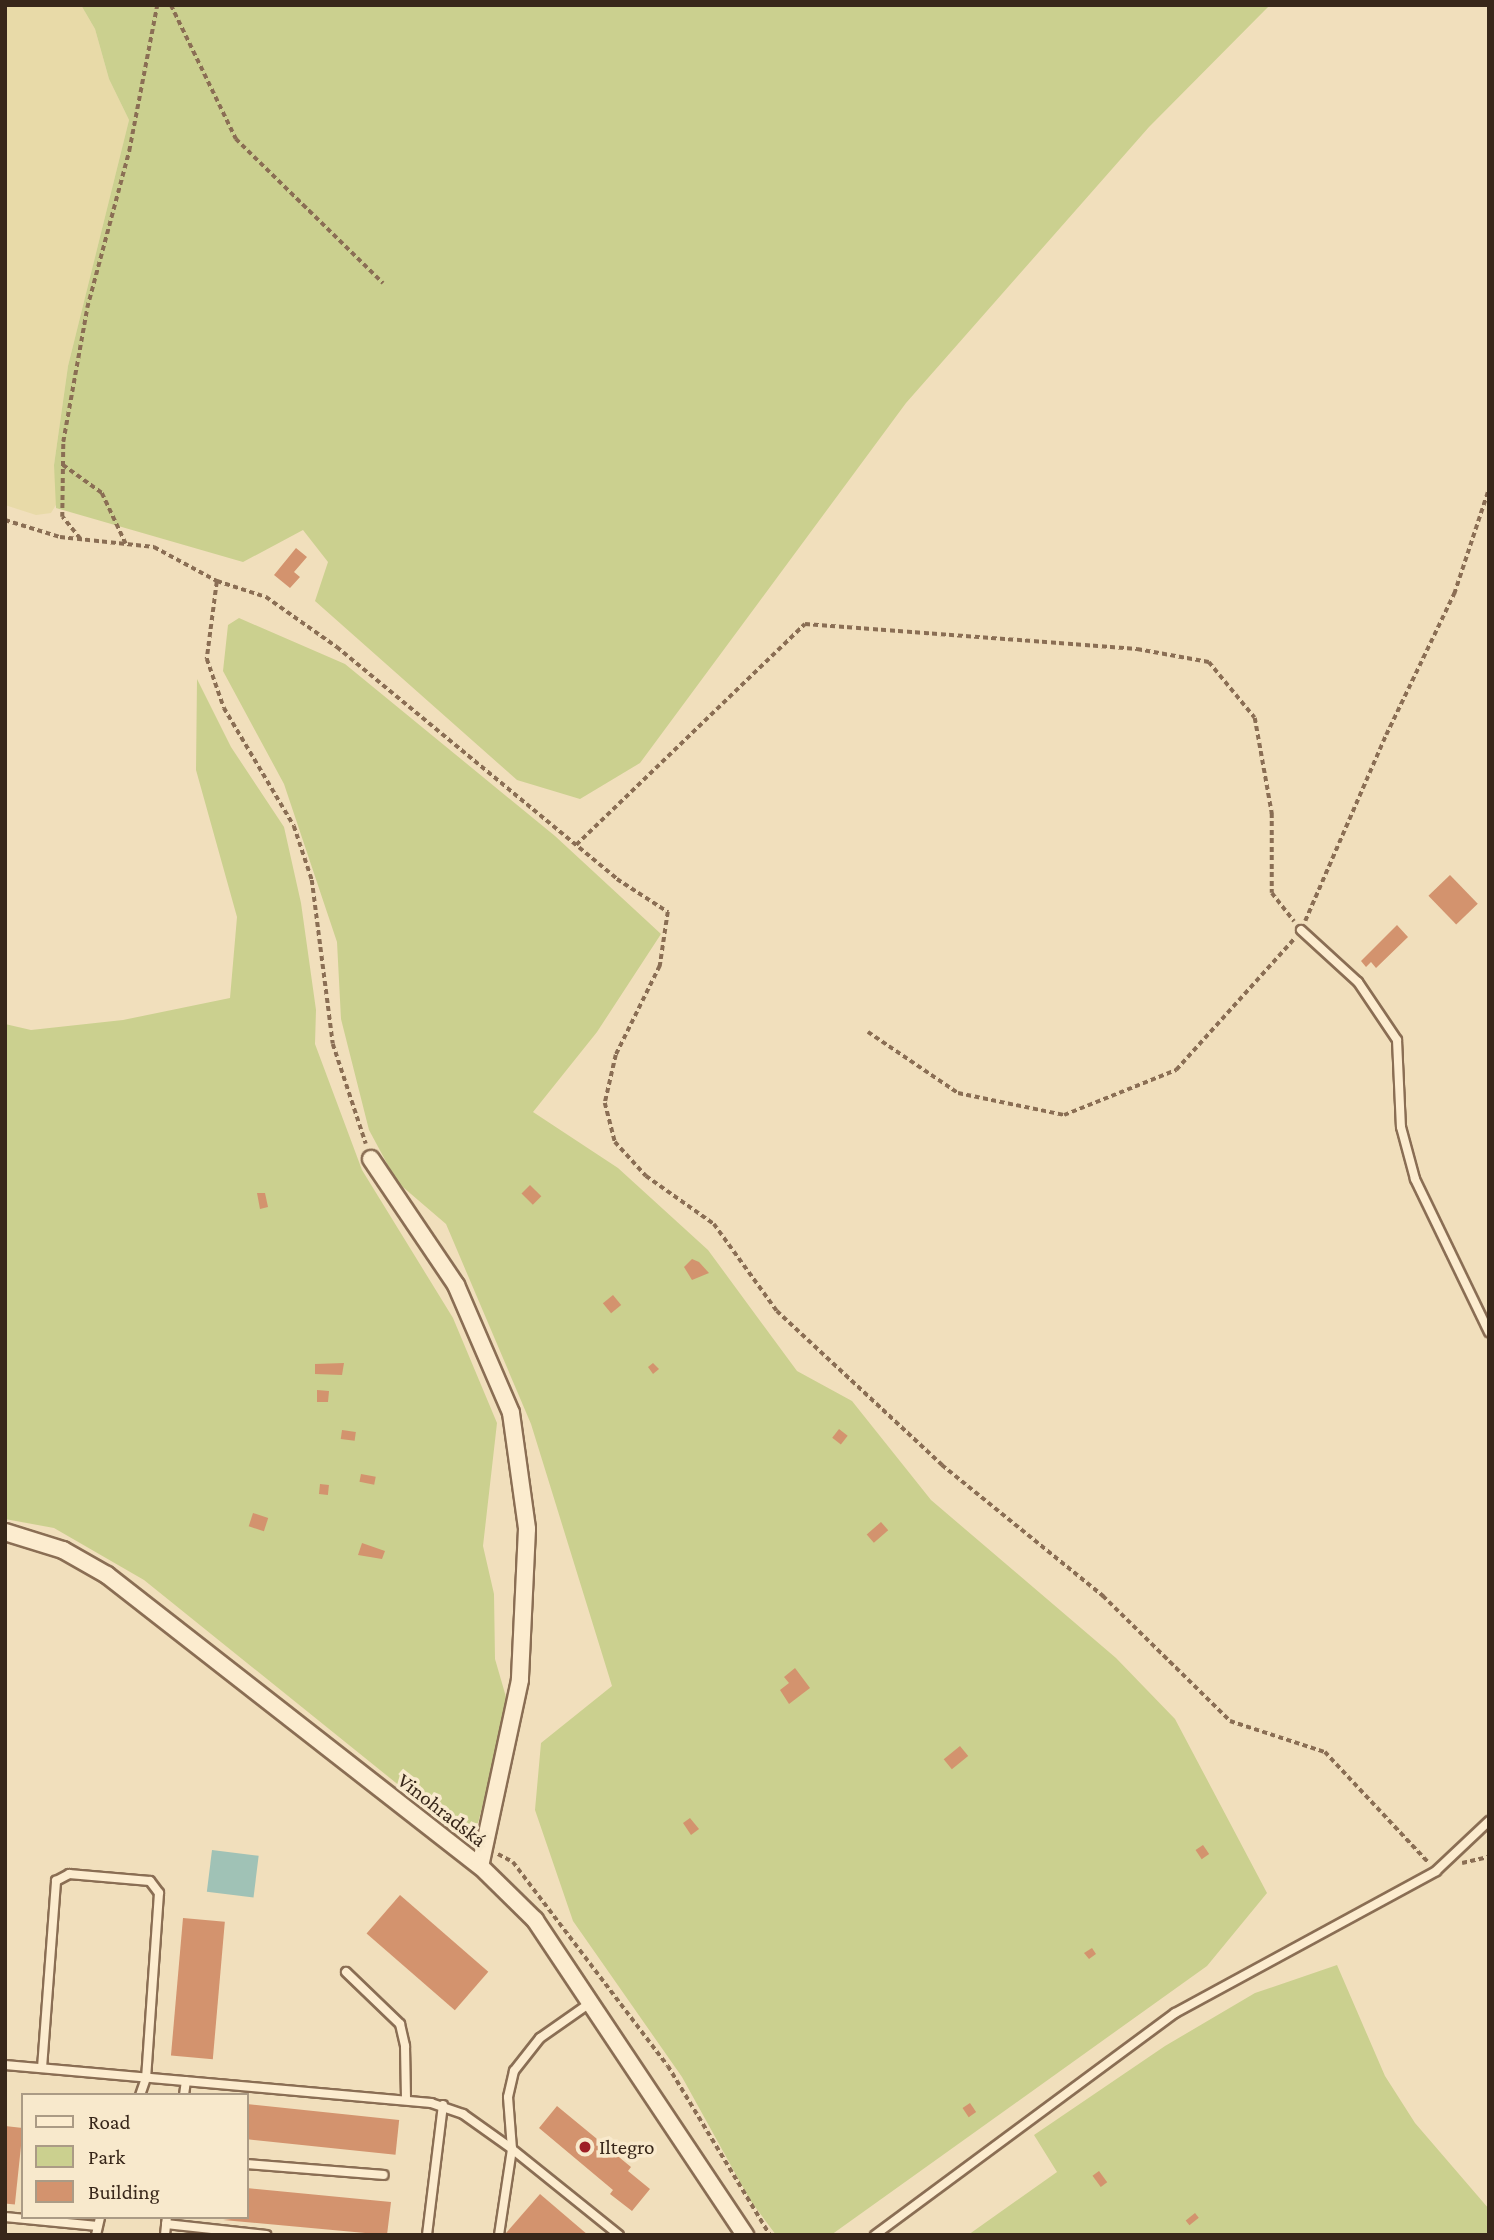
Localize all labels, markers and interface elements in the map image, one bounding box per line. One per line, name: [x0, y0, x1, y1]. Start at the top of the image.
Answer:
street label: Vinohradská: [393, 1767, 491, 1853]
legend: [21, 2093, 248, 2219]
text: Road: [88, 2110, 131, 2134]
place label: Iltegro: [599, 2134, 654, 2160]
marker: Iltegro: [577, 2139, 593, 2155]
text: Park: [88, 2145, 125, 2169]
text: Building: [88, 2180, 160, 2204]

